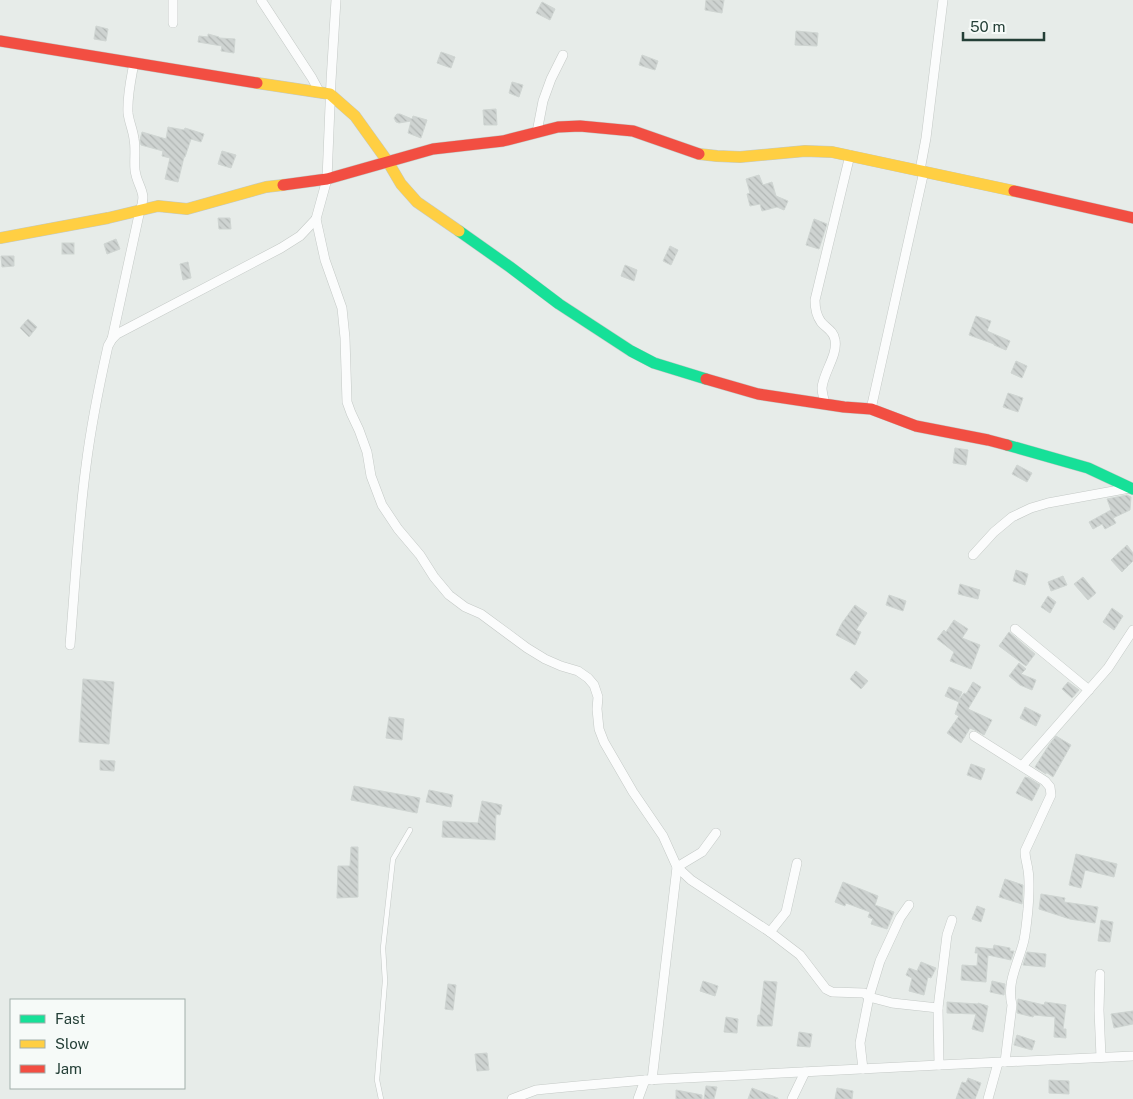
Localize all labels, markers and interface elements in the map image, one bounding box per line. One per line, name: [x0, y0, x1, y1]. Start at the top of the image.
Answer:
scale bar: [963, 10, 1044, 42]
text: 50 m: [970, 18, 1005, 35]
legend: [10, 999, 185, 1089]
text: Fast: [55, 1010, 85, 1027]
text: Slow: [55, 1035, 90, 1052]
text: Jam: [55, 1060, 82, 1077]

